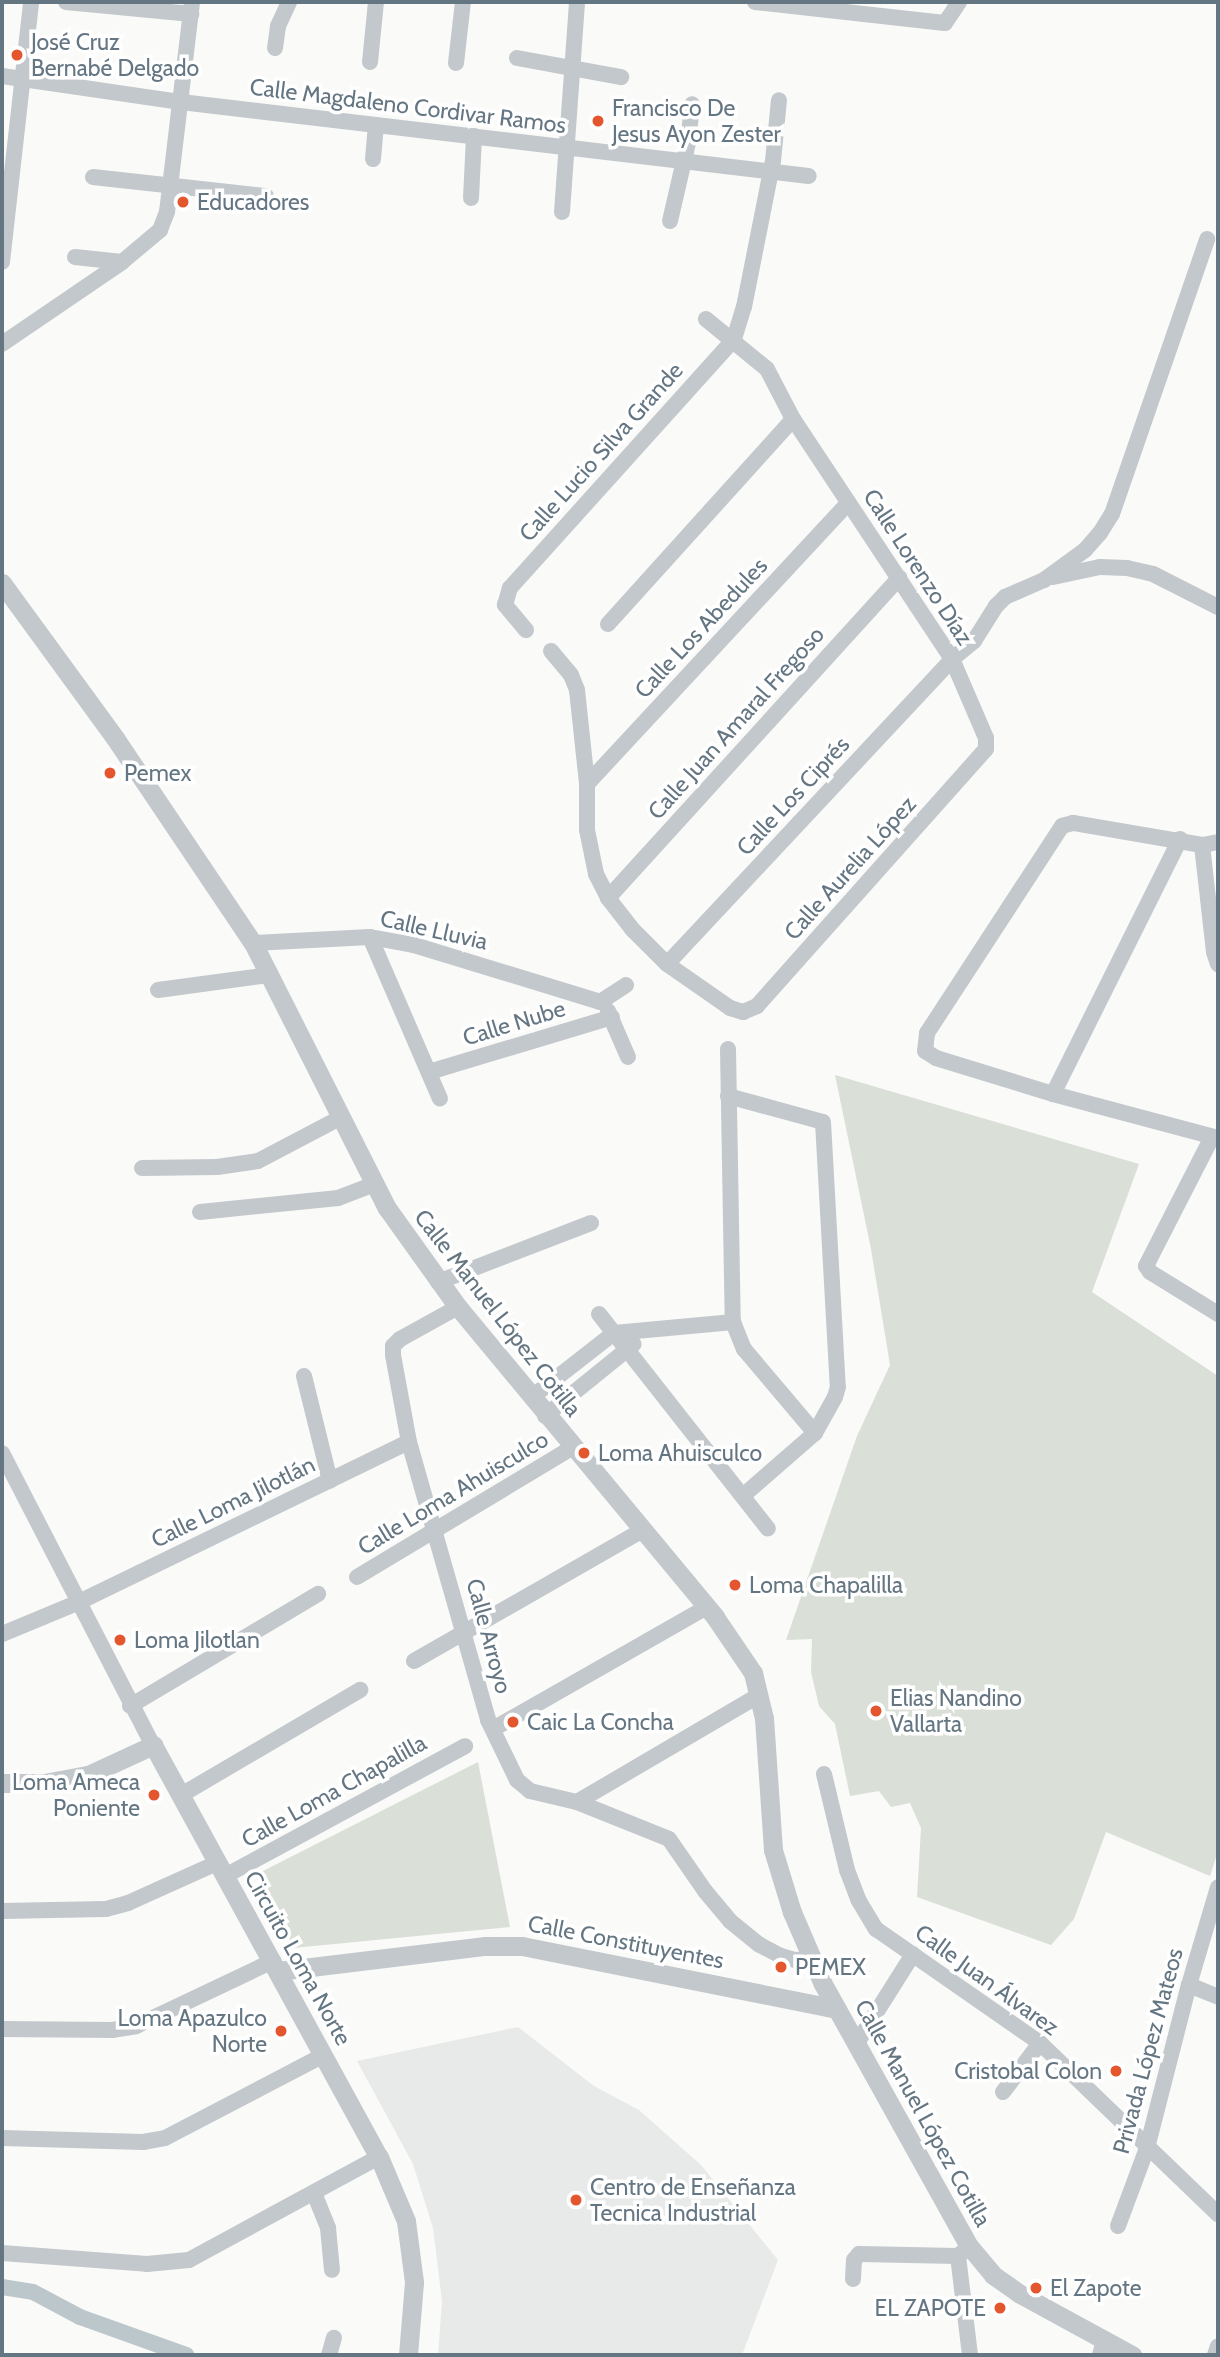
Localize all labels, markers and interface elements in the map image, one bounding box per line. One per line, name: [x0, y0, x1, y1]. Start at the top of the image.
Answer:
place label: José Cruz Bernabé Delgado: [31, 28, 199, 82]
marker: José Cruz Bernabé Delgado: [9, 47, 25, 63]
street label: Calle Magdaleno Cordivar Ramos: [248, 73, 568, 139]
place label: Francisco De Jesus Ayon Zester: [612, 94, 781, 148]
marker: Francisco De Jesus Ayon Zester: [590, 113, 606, 129]
place label: Educadores: [197, 188, 309, 216]
marker: Educadores: [175, 194, 191, 210]
street label: Calle Lucio Silva Grande: [513, 357, 689, 547]
street label: Calle Lorenzo Díaz: [857, 484, 979, 650]
street label: Calle Los Abedules: [629, 552, 773, 704]
street label: Calle Juan Amaral Fregoso: [642, 621, 830, 825]
street label: Calle Los Ciprés: [731, 731, 855, 861]
place label: Pemex: [124, 759, 191, 787]
marker: Pemex: [102, 765, 118, 781]
street label: Calle Aurelia López: [778, 791, 922, 945]
street label: Calle Lluvia: [378, 904, 490, 956]
street label: Calle Nube: [460, 994, 568, 1052]
street label: Calle Manuel López Cotilla: [409, 1204, 587, 1422]
street label: Calle Loma Ahuisculco: [353, 1425, 553, 1561]
place label: Loma Ahuisculco: [598, 1439, 762, 1467]
marker: Loma Ahuisculco: [576, 1445, 592, 1461]
street label: Calle Loma Jilotlán: [147, 1450, 319, 1554]
place label: Loma Chapalilla: [749, 1571, 903, 1599]
street label: Calle Arroyo: [460, 1576, 518, 1696]
marker: Loma Chapalilla: [727, 1577, 743, 1593]
place label: Loma Jilotlan: [134, 1626, 260, 1654]
marker: Loma Jilotlan: [112, 1632, 128, 1648]
place label: Elias Nandino Vallarta: [890, 1684, 1022, 1738]
marker: Elias Nandino Vallarta: [868, 1703, 884, 1719]
place label: Caic La Concha: [527, 1708, 674, 1736]
marker: Caic La Concha: [505, 1714, 521, 1730]
street label: Calle Loma Chapalilla: [237, 1729, 431, 1853]
place label: Loma Ameca Poniente: [12, 1768, 140, 1822]
marker: Loma Ameca Poniente: [146, 1787, 162, 1803]
street label: Circuito Loma Norte: [239, 1866, 357, 2050]
street label: Calle Constituyentes: [526, 1909, 726, 1975]
street label: Calle Juan Álvarez: [910, 1919, 1064, 2041]
street label: Privada López Mateos: [1107, 1945, 1189, 2157]
place label: PEMEX: [795, 1953, 866, 1981]
marker: PEMEX: [773, 1959, 789, 1975]
street label: Calle Manuel López Cotilla: [849, 1995, 997, 2231]
place label: Loma Apazulco Norte: [118, 2004, 267, 2058]
marker: Loma Apazulco Norte: [273, 2023, 289, 2039]
place label: Cristobal Colon: [954, 2057, 1102, 2085]
marker: Cristobal Colon: [1108, 2063, 1124, 2079]
place label: Centro de Enseñanza Tecnica Industrial: [590, 2173, 796, 2227]
marker: Centro de Enseñanza Tecnica Industrial: [568, 2192, 584, 2208]
place label: El Zapote: [1050, 2274, 1142, 2302]
marker: El Zapote: [1028, 2280, 1044, 2296]
place label: EL ZAPOTE: [874, 2294, 986, 2322]
marker: EL ZAPOTE: [992, 2300, 1008, 2316]

